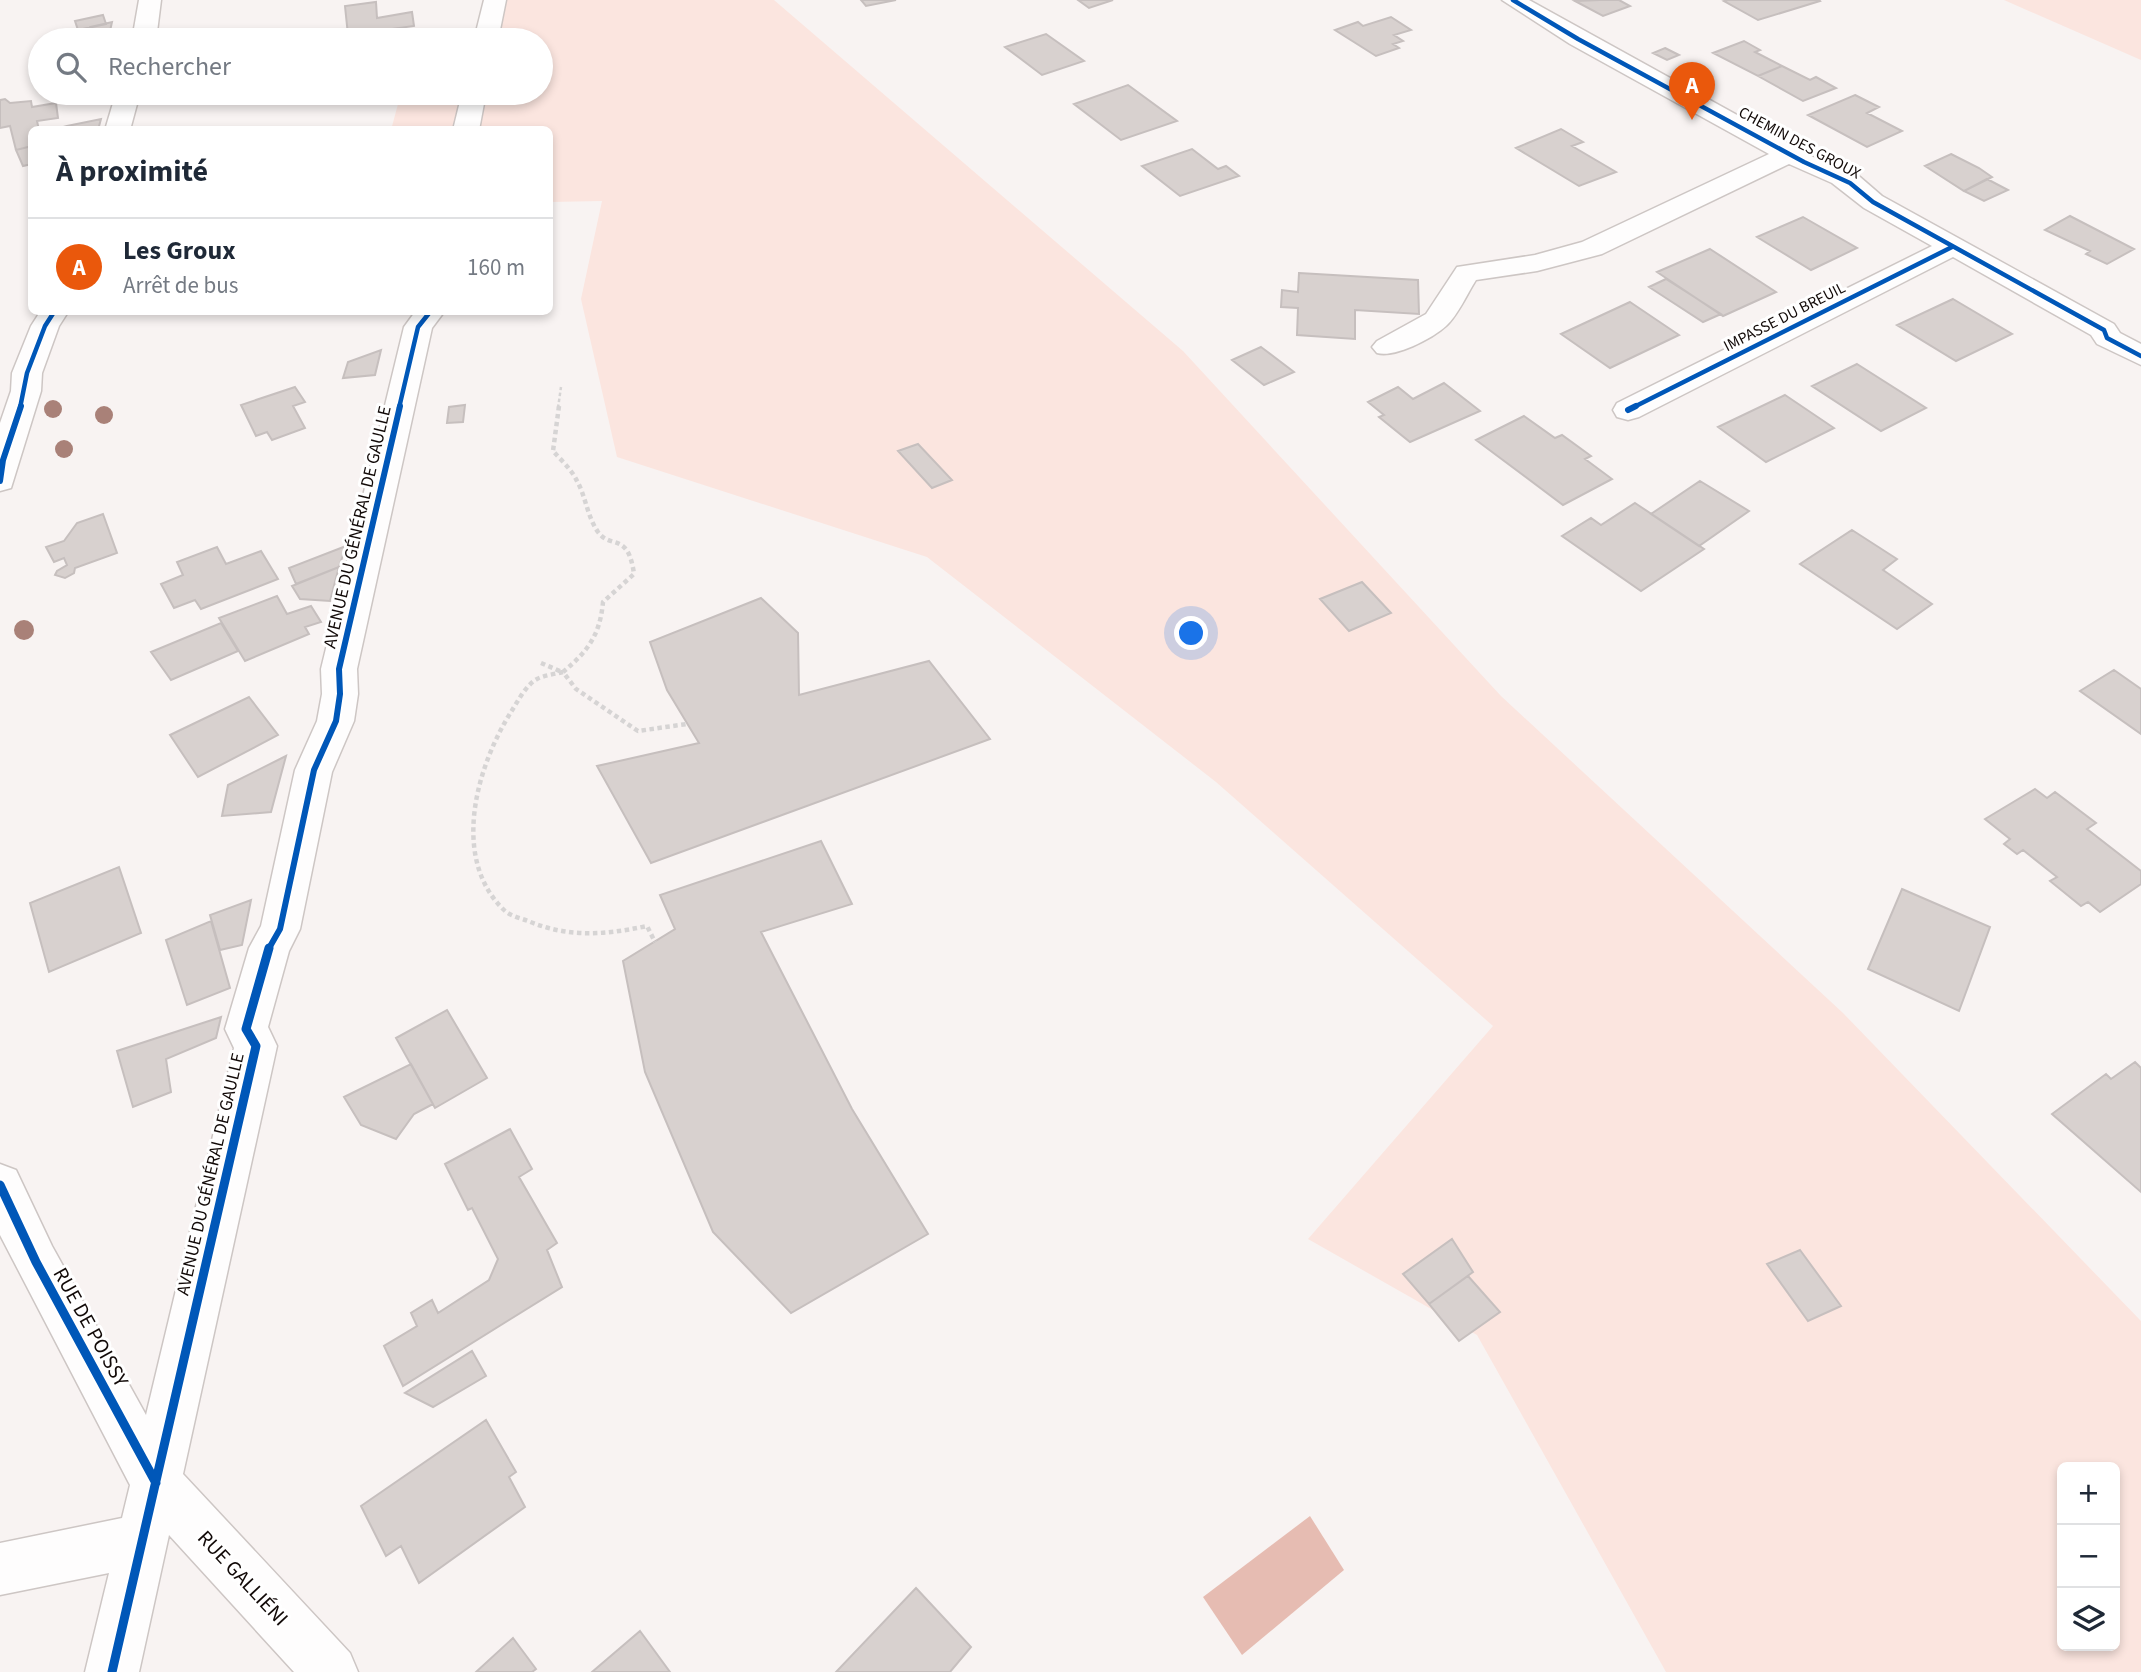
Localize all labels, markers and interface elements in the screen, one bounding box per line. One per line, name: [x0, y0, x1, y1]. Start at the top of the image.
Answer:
search box: [28, 28, 553, 105]
icon: search: [52, 48, 90, 86]
text: Rechercher: [108, 48, 231, 85]
pin: A: [1669, 62, 1715, 120]
street label: CHEMIN DES GROUX: [1735, 101, 1864, 184]
text: À proximité: [56, 150, 208, 193]
text: Les Groux: [123, 232, 236, 269]
text: A: [72, 251, 86, 284]
text: 160 m: [467, 251, 525, 284]
text: Arrêt de bus: [123, 269, 238, 302]
street label: IMPASSE DU BREUIL: [1720, 277, 1849, 357]
street label: AVENUE DU GÉNÉRAL DE GAULLE: [317, 403, 398, 651]
your location: [1174, 616, 1208, 650]
street label: AVENUE DU GÉNÉRAL DE GAULLE: [170, 1050, 251, 1298]
street label: RUE DE POISSY: [46, 1262, 137, 1393]
map controls: [2057, 1462, 2120, 1651]
button: +: [2057, 1462, 2120, 1525]
street label: RUE GALLIÉNI: [191, 1523, 295, 1633]
button: −: [2057, 1525, 2120, 1588]
button: layers: [2057, 1588, 2120, 1651]

